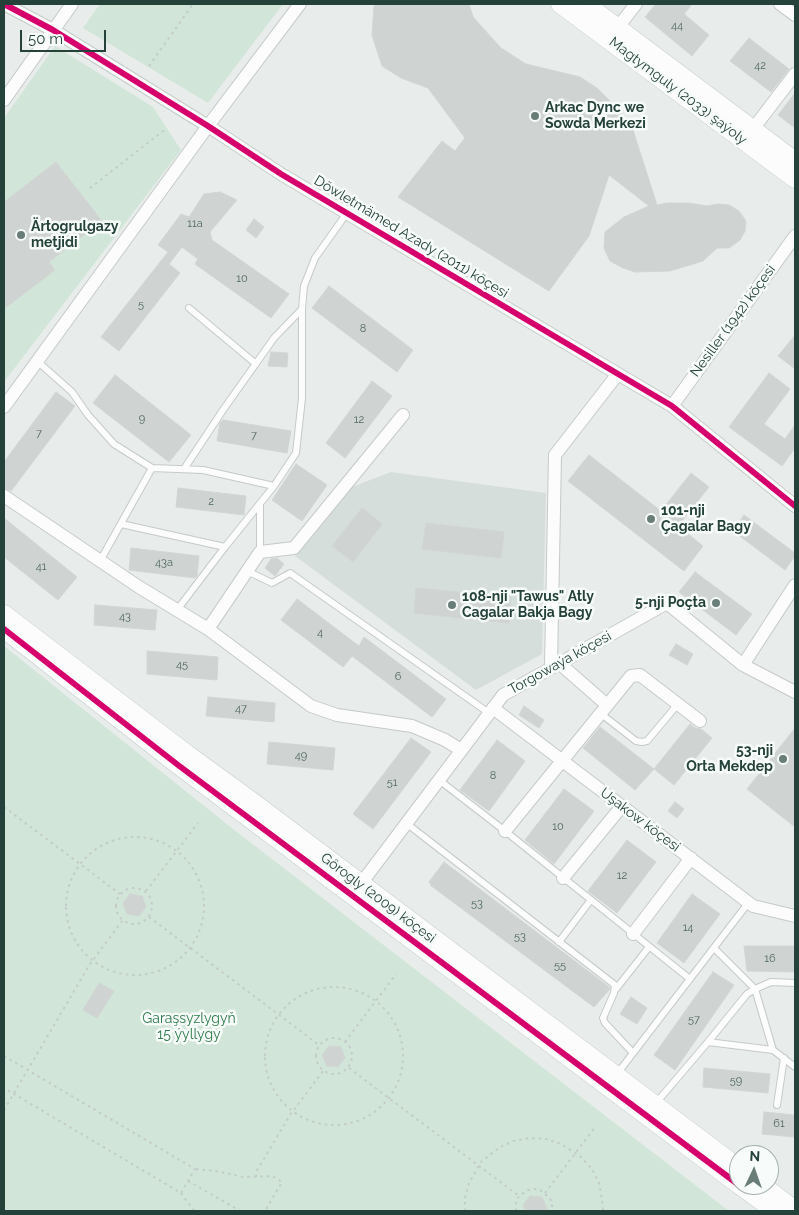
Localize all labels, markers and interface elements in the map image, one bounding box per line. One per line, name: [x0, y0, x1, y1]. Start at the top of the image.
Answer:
house number: 44: [671, 19, 683, 33]
scale bar: [22, 20, 109, 52]
text: 50 m: [28, 30, 63, 48]
street label: Magtymguly (2033) şaýoly: [606, 34, 750, 148]
house number: 42: [754, 59, 766, 73]
place label: Arkac Dync we Sowda Merkezi: [545, 100, 646, 132]
marker: Arkac Dync we Sowda Merkezi: [529, 110, 541, 122]
street label: Döwletmämed Azady (2011) köçesi: [311, 172, 511, 302]
house number: 11a: [187, 217, 203, 231]
place label: Ärtogrulgazy metjidi: [31, 219, 118, 252]
marker: Ärtogrulgazy metjidi: [15, 229, 27, 241]
street label: Nesiller (1942) köçesi: [687, 262, 779, 380]
house number: 10: [236, 272, 248, 286]
house number: 5: [138, 298, 144, 312]
house number: 8: [360, 322, 366, 336]
house number: 9: [139, 412, 145, 426]
house number: 12: [354, 413, 364, 427]
house number: 7: [36, 427, 42, 441]
house number: 7: [251, 429, 257, 443]
house number: 2: [208, 495, 214, 509]
place label: 101-nji Çagalar Bagy: [661, 503, 751, 536]
marker: 101-nji Çagalar Bagy: [645, 513, 657, 525]
house number: 43a: [155, 556, 173, 570]
house number: 41: [36, 560, 46, 574]
place label: 108-nji "Tawus" Atly Cagalar Bakja Bagy: [462, 589, 594, 622]
place label: 5-nji Poçta: [635, 595, 706, 611]
marker: 5-nji Poçta: [710, 597, 722, 609]
marker: 108-nji "Tawus" Atly Cagalar Bakja Bagy: [446, 599, 458, 611]
house number: 43: [119, 610, 131, 624]
house number: 4: [317, 626, 323, 640]
street label: Torgowaýa köçesi: [506, 628, 614, 698]
house number: 45: [176, 658, 188, 672]
house number: 6: [395, 670, 401, 684]
house number: 47: [235, 702, 247, 716]
place label: 53-nji Orta Mekdep: [686, 743, 773, 776]
house number: 49: [295, 749, 307, 763]
marker: 53-nji Orta Mekdep: [777, 753, 789, 765]
house number: 8: [490, 769, 496, 783]
house number: 51: [387, 776, 397, 790]
street label: Uşakow köçesi: [597, 784, 683, 856]
house number: 10: [552, 820, 564, 834]
street label: Görogly (2009) köçesi: [317, 849, 439, 947]
house number: 12: [617, 869, 627, 883]
house number: 53: [471, 897, 483, 911]
house number: 14: [683, 921, 693, 935]
house number: 53: [514, 930, 526, 944]
house number: 16: [764, 952, 776, 966]
house number: 55: [554, 959, 566, 973]
park label: Garaşsyzlygyň 15 ýyllygy: [142, 1011, 236, 1044]
house number: 57: [688, 1013, 700, 1027]
house number: 59: [730, 1074, 742, 1088]
house number: 61: [773, 1117, 785, 1131]
north arrow: [729, 1145, 779, 1195]
text: N: [749, 1148, 760, 1164]

